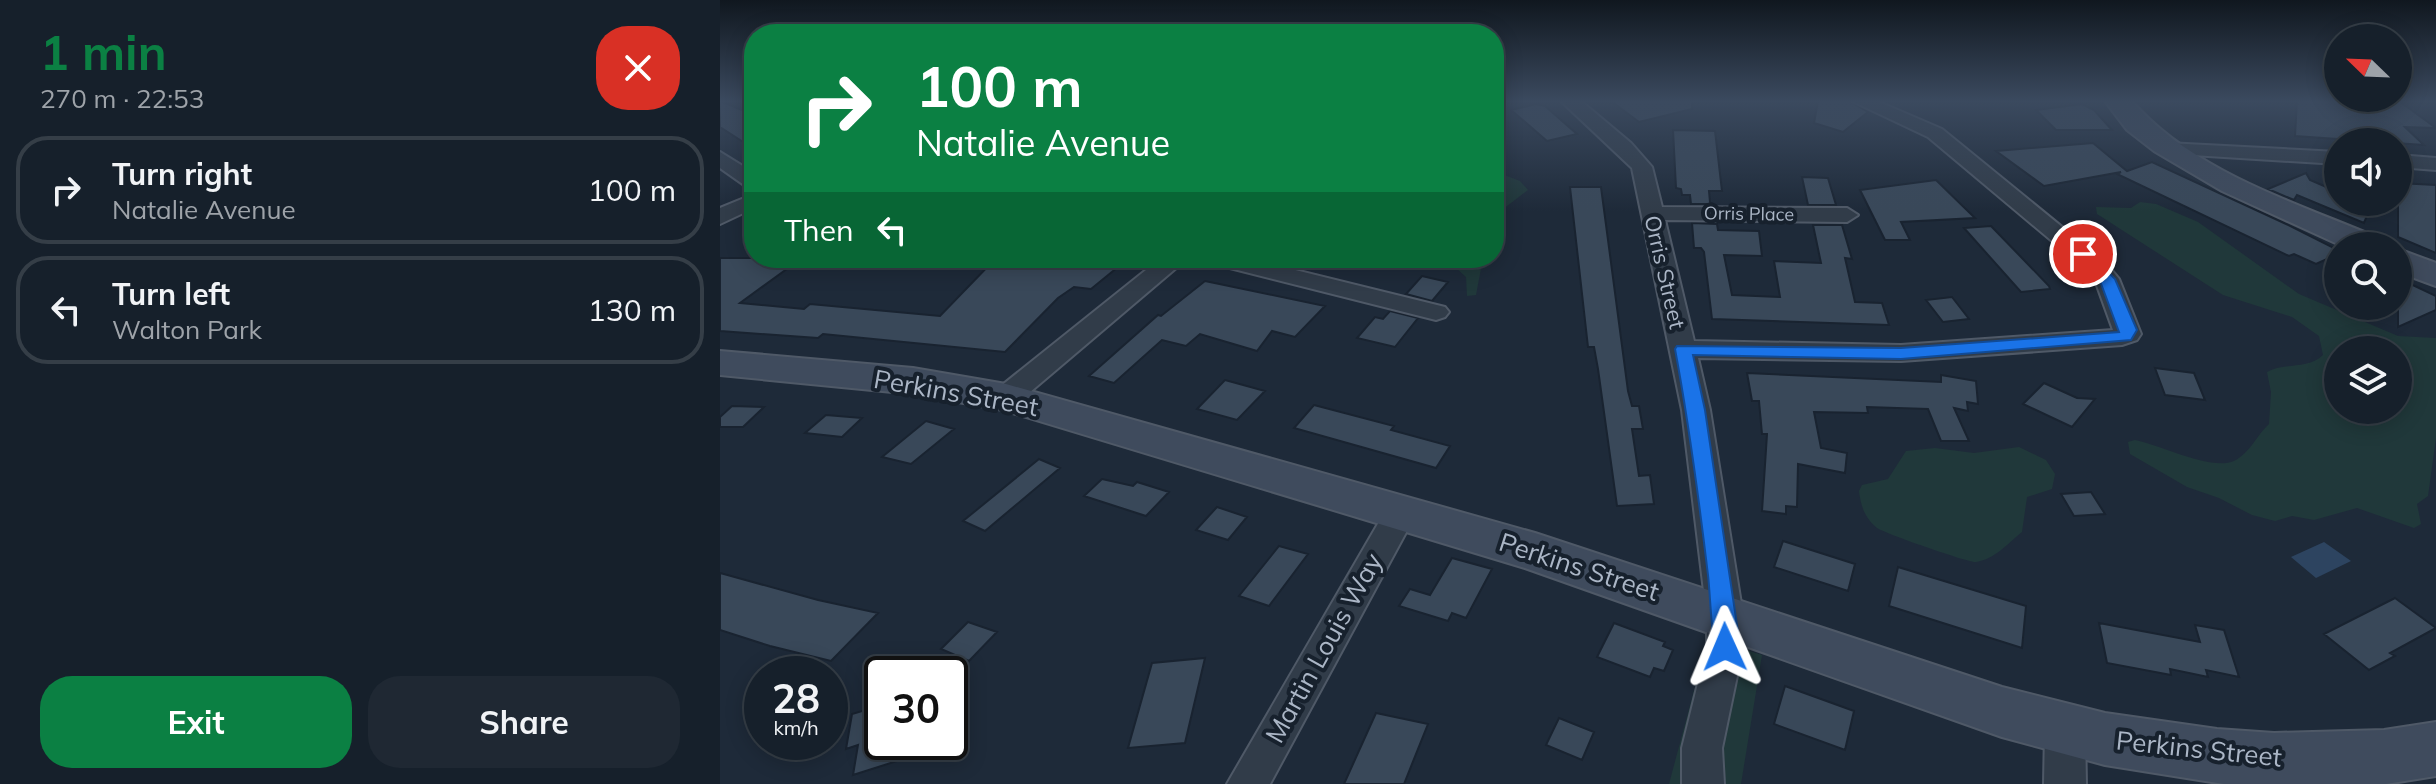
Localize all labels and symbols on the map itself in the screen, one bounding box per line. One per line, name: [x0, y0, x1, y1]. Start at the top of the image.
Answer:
north arrow: [2324, 24, 2412, 112]
street label: Orris Place: [1704, 201, 1794, 226]
street label: Orris Street: [1638, 212, 1692, 332]
pin: [2049, 220, 2117, 288]
street label: Perkins Street: [871, 362, 1041, 423]
street label: Perkins Street: [1495, 525, 1663, 608]
street label: Martin Louis Way: [1258, 547, 1389, 748]
position arrow: [1683, 605, 1767, 689]
speed limit sign: 30: [864, 656, 968, 760]
street label: Perkins Street: [2115, 723, 2283, 774]

